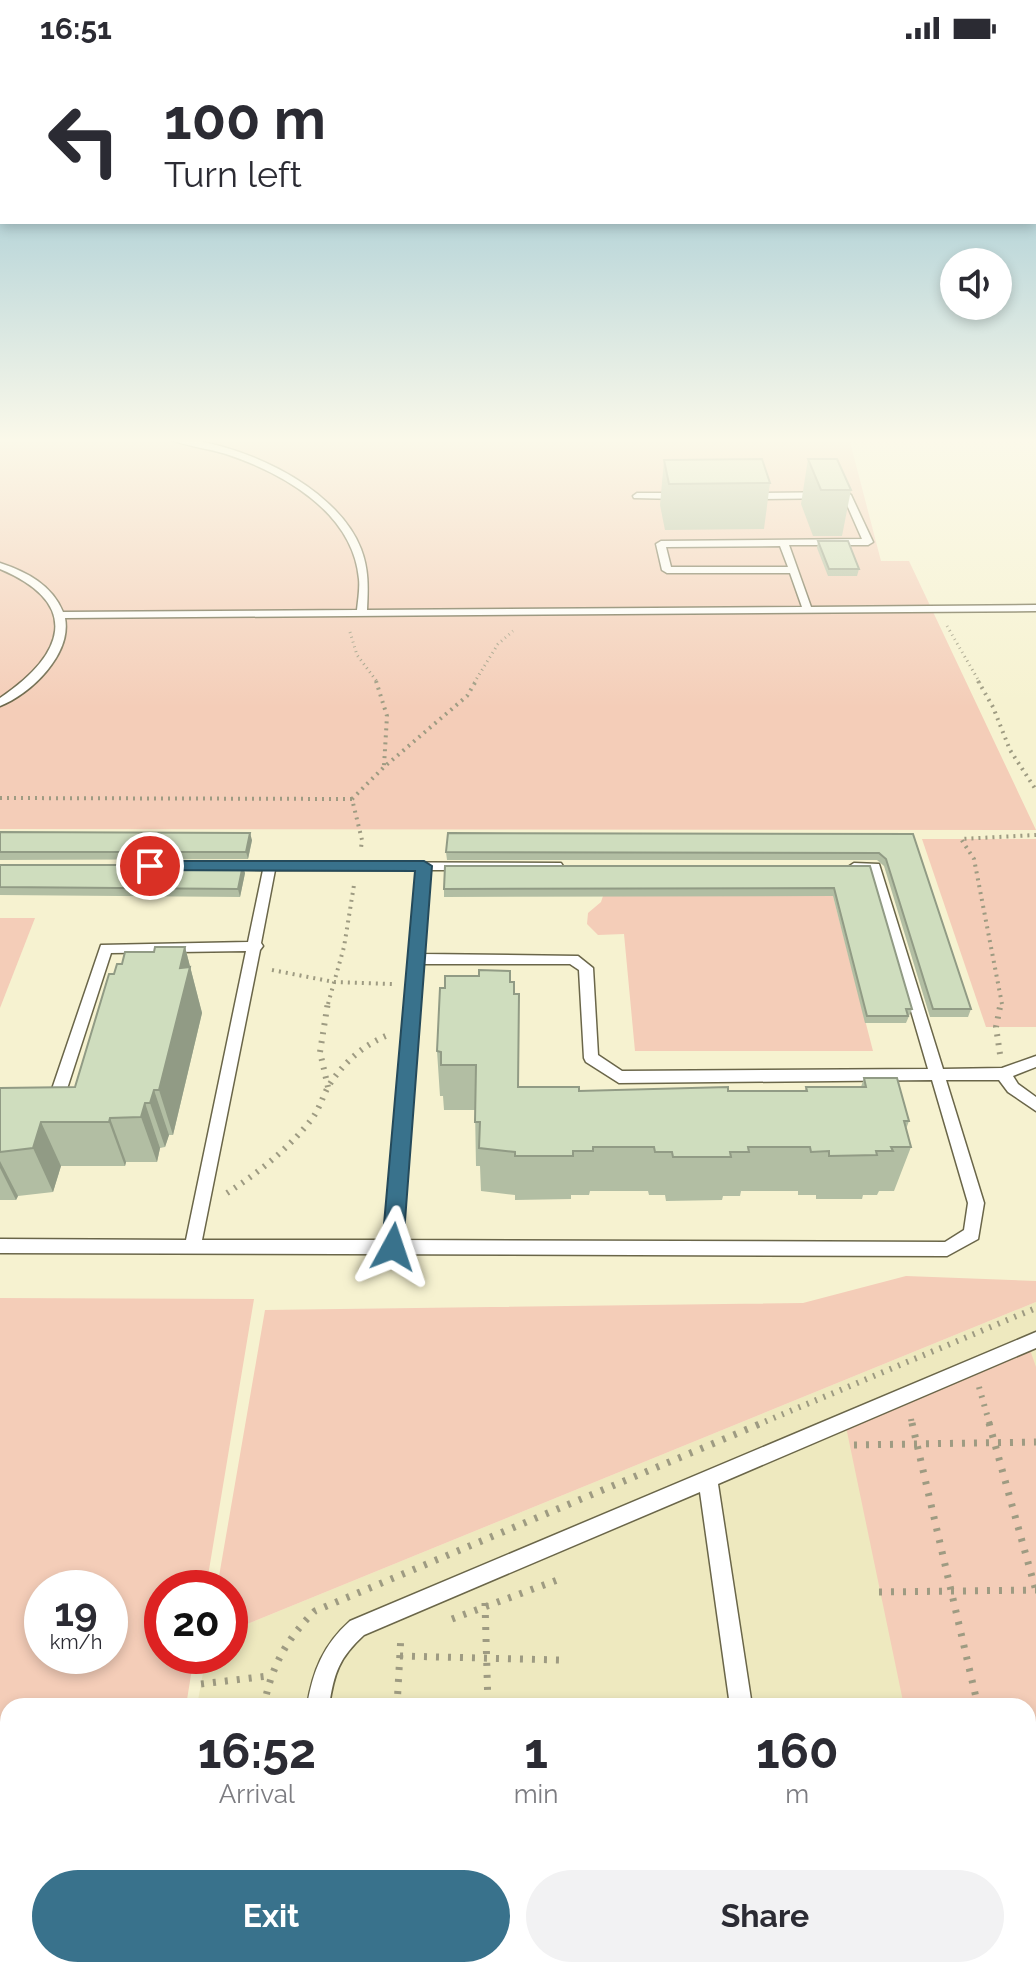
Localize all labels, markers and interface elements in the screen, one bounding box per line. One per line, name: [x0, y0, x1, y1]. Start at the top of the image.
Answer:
text: 16:51: [40, 11, 112, 46]
text: 100 m: [164, 86, 326, 152]
icon: left: [32, 88, 136, 192]
text: Turn left: [164, 153, 302, 195]
map controls: [940, 248, 1012, 320]
button: sound: [940, 248, 1012, 320]
pin: [116, 832, 184, 900]
icon: arrive: [128, 844, 172, 888]
position arrow: [351, 1205, 435, 1289]
speed limit sign: 20: [144, 1570, 248, 1674]
text: 19: [54, 1588, 98, 1635]
text: km/h: [50, 1630, 102, 1654]
text: 16:52: [198, 1723, 316, 1779]
text: 1: [524, 1723, 548, 1779]
text: 160: [756, 1723, 838, 1779]
text: Arrival: [219, 1779, 295, 1809]
text: min: [514, 1779, 558, 1809]
text: m: [785, 1779, 809, 1809]
button: Exit: [32, 1870, 510, 1962]
button: Share: [526, 1870, 1004, 1962]

